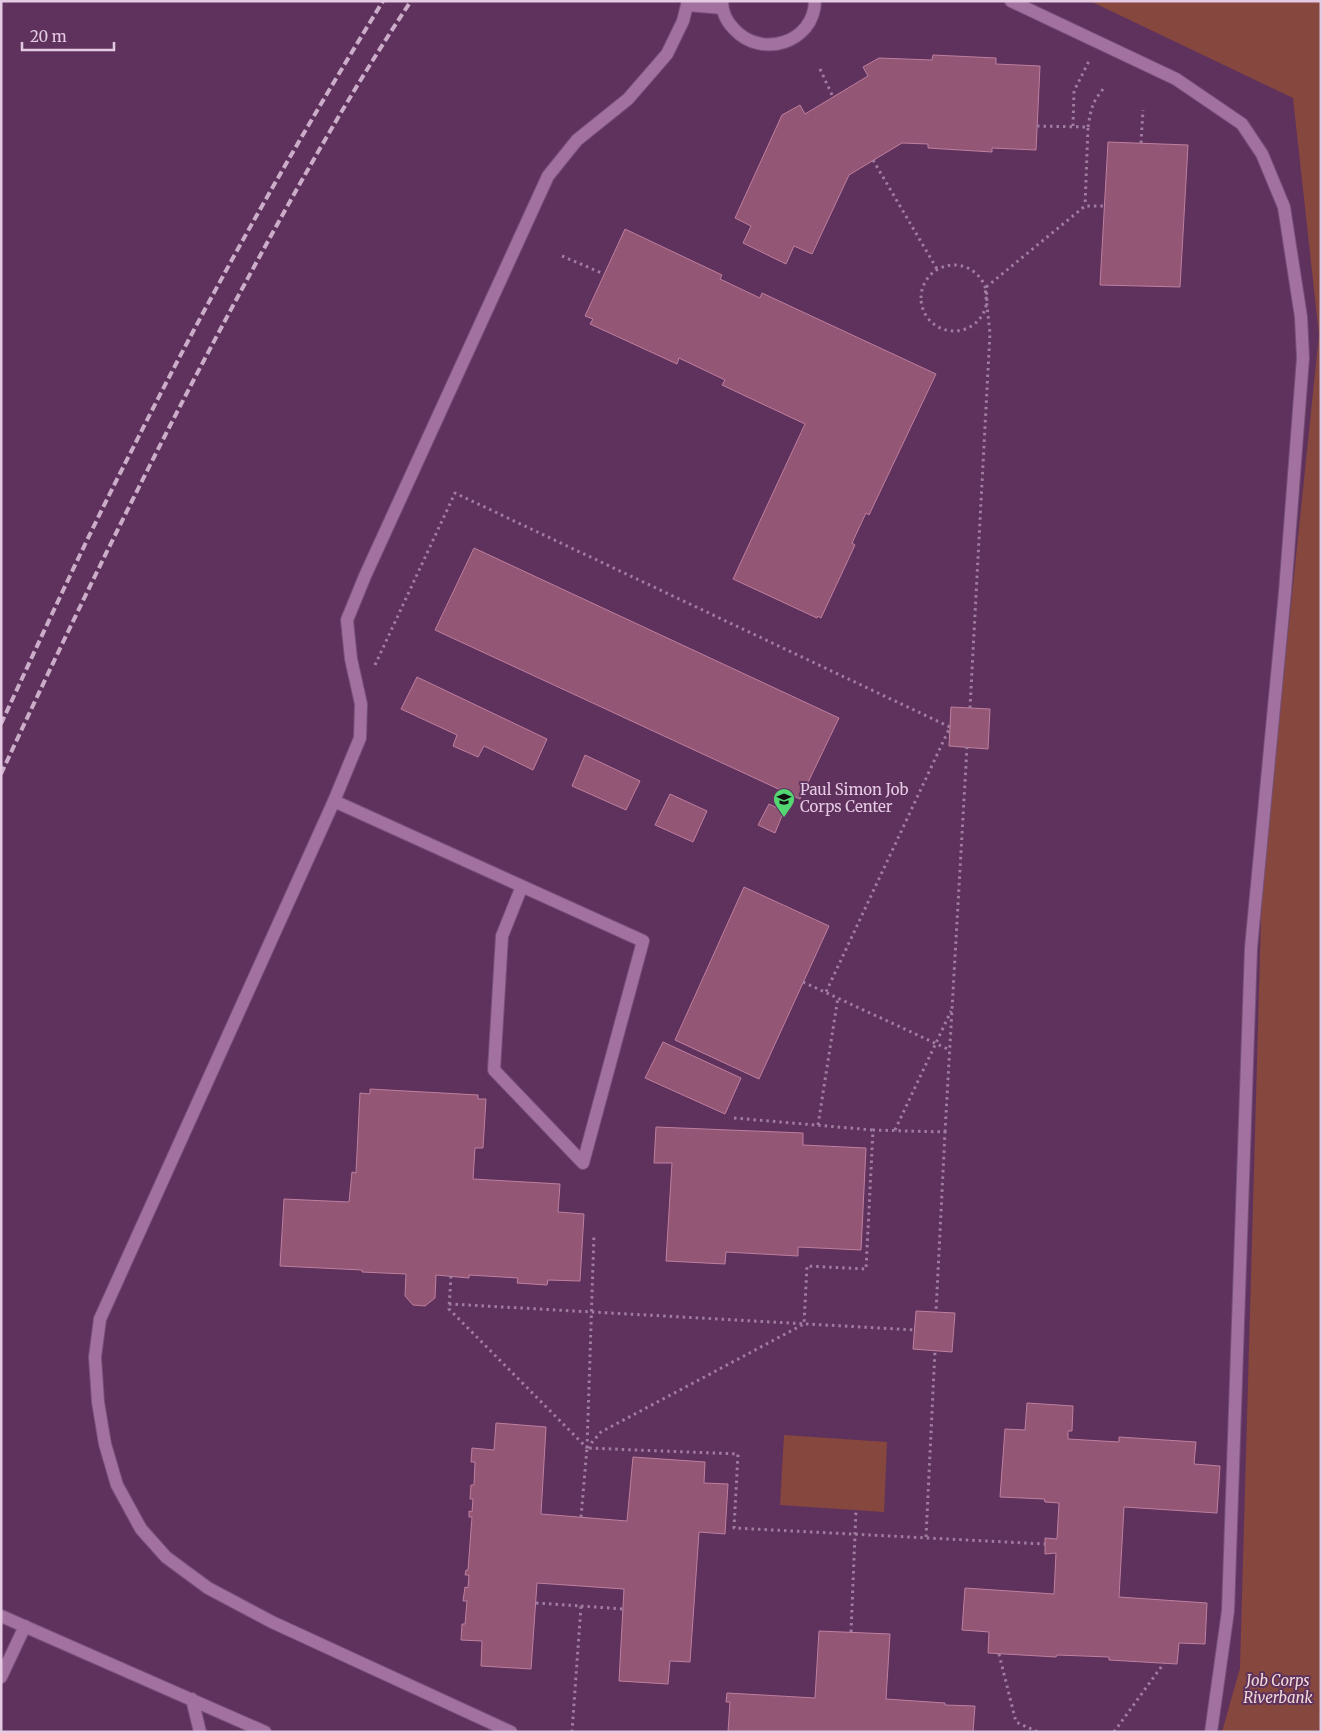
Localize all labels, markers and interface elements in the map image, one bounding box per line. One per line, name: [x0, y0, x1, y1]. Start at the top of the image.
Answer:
scale bar: [22, 20, 115, 52]
text: 20 m: [30, 27, 67, 46]
place label: Paul Simon Job Corps Center: [800, 780, 908, 816]
school or university icon: Paul Simon Job Corps Center: [772, 787, 796, 818]
park label: Job Corps Riverbank: [1243, 1671, 1314, 1707]

